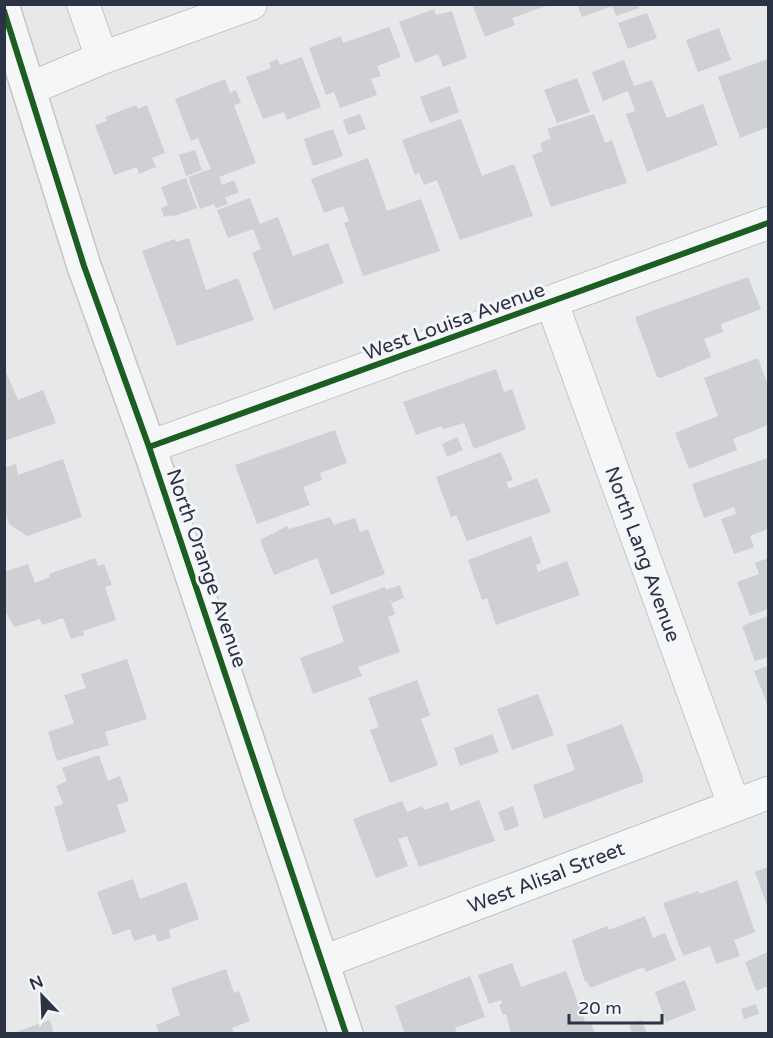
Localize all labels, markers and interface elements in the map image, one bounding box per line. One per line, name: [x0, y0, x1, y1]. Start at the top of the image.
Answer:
street label: West Louisa Avenue: [360, 278, 548, 366]
street label: North Lang Avenue: [599, 463, 685, 645]
street label: North Orange Avenue: [161, 466, 251, 671]
street label: West Alisal Street: [465, 837, 628, 919]
north arrow: [12, 966, 72, 1026]
text: N: [27, 971, 46, 995]
scale bar: [569, 987, 662, 1025]
text: 20 m: [578, 997, 622, 1019]

